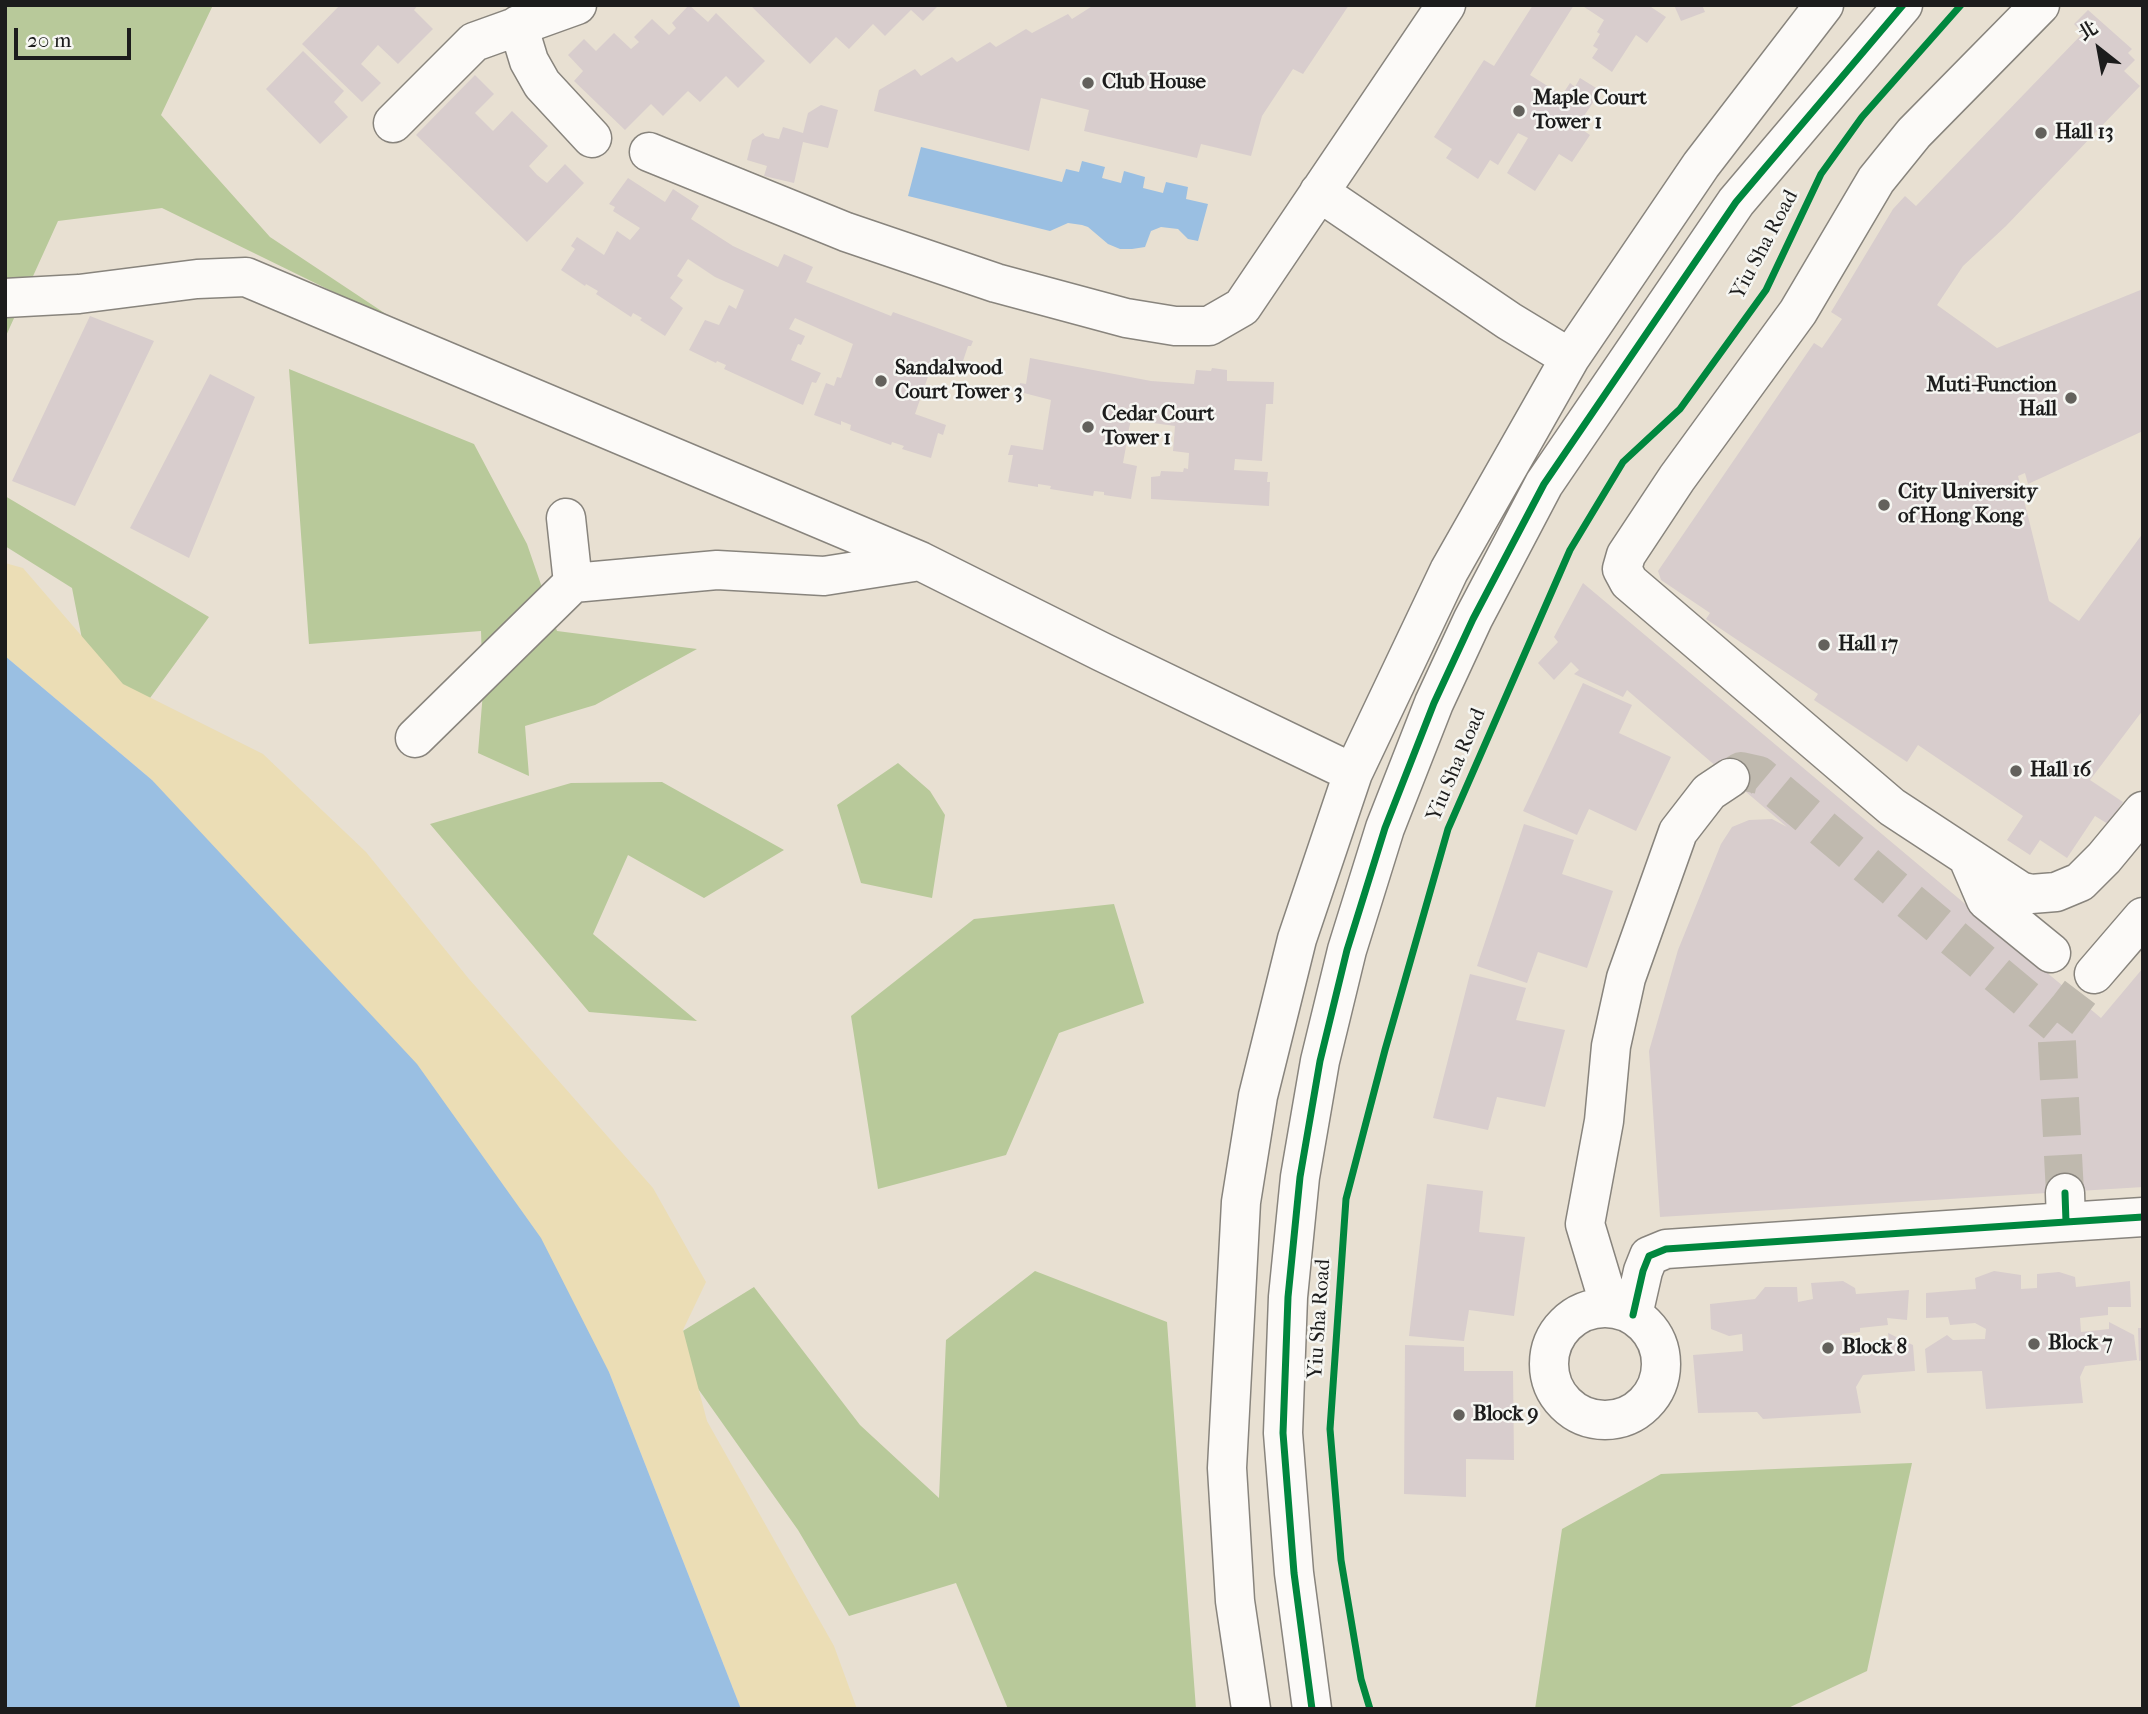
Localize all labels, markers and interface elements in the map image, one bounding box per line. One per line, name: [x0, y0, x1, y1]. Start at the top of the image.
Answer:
scale bar: [18, 14, 135, 58]
north arrow: [2064, 14, 2134, 84]
text: 北: [2074, 17, 2102, 45]
text: 20 m: [27, 28, 71, 52]
place label: Club House: [1102, 70, 1206, 96]
marker: Club House: [1080, 75, 1096, 91]
place label: Maple Court Tower 1: [1533, 86, 1647, 136]
marker: Maple Court Tower 1: [1511, 103, 1527, 119]
place label: Hall 13: [2055, 120, 2114, 146]
marker: Hall 13: [2033, 125, 2049, 141]
street label: Yiu Sha Road: [1726, 186, 1804, 304]
place label: Sandalwood Court Tower 3: [895, 356, 1023, 406]
marker: Sandalwood Court Tower 3: [873, 373, 889, 389]
place label: Muti-Function Hall: [1926, 373, 2057, 423]
marker: Muti-Function Hall: [2063, 390, 2079, 406]
place label: Cedar Court Tower 1: [1102, 402, 1214, 452]
marker: Cedar Court Tower 1: [1080, 419, 1096, 435]
place label: City University of Hong Kong: [1898, 480, 2038, 530]
marker: City University of Hong Kong: [1876, 497, 1892, 513]
place label: Hall 17: [1838, 632, 1898, 658]
marker: Hall 17: [1816, 637, 1832, 653]
street label: Yiu Sha Road: [1422, 705, 1492, 825]
place label: Hall 16: [2030, 758, 2091, 784]
marker: Hall 16: [2008, 763, 2024, 779]
street label: Yiu Sha Road: [1303, 1258, 1337, 1380]
place label: Block 7: [2048, 1331, 2113, 1357]
place label: Block 8: [1842, 1335, 1907, 1361]
marker: Block 7: [2026, 1336, 2042, 1352]
marker: Block 8: [1820, 1340, 1836, 1356]
place label: Block 9: [1473, 1402, 1538, 1428]
marker: Block 9: [1451, 1407, 1467, 1423]

